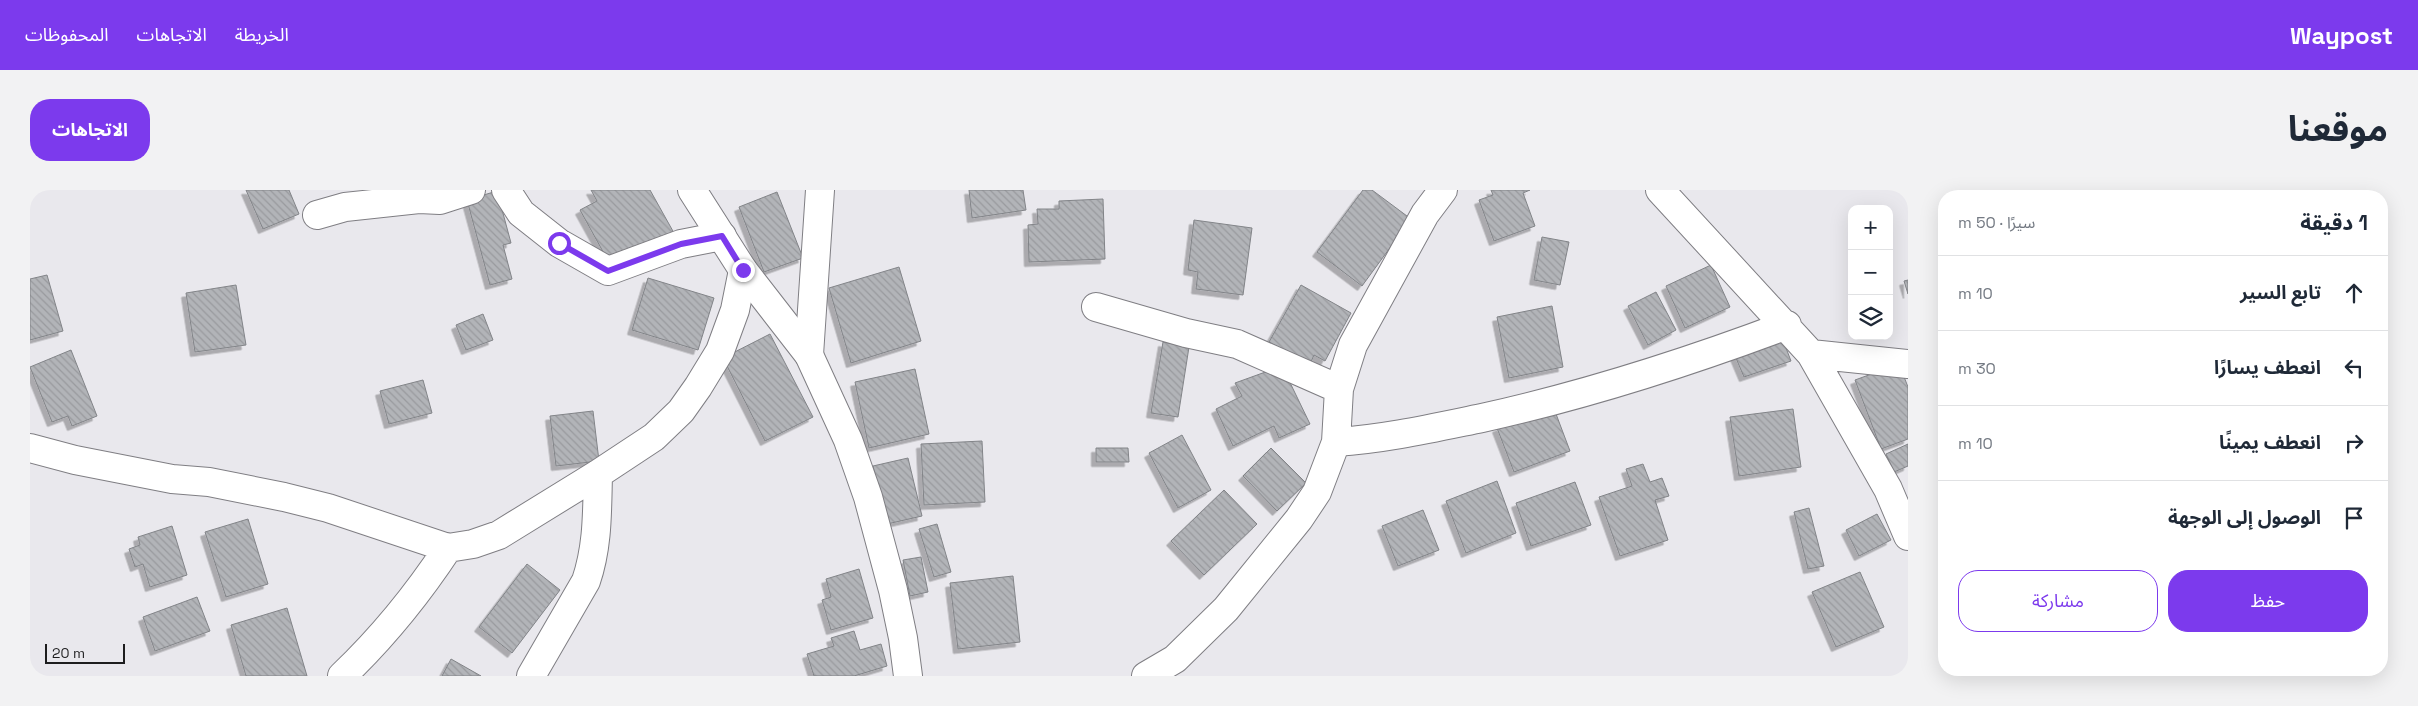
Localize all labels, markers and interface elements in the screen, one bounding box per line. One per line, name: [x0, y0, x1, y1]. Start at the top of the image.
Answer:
text: Waypost: [2290, 20, 2393, 51]
text: المحفوظات: [25, 23, 109, 46]
text: الاتجاهات: [137, 23, 207, 46]
text: الخريطة: [235, 23, 289, 46]
button: الاتجاهات: [30, 99, 150, 161]
text: موقعنا: [2288, 107, 2388, 151]
map controls: [1848, 205, 1893, 340]
button: +: [1848, 205, 1893, 250]
text: 1 دقيقة: [2300, 209, 2368, 236]
text: سيرًا · 50 m: [1958, 212, 2035, 233]
route start: [548, 232, 571, 255]
button: −: [1848, 250, 1893, 295]
route end: [732, 259, 755, 282]
icon: ahead: [2340, 279, 2368, 307]
text: تابع السير: [2240, 280, 2321, 305]
text: 10 m: [1958, 283, 1993, 304]
button: layers: [1848, 295, 1893, 340]
icon: left: [2340, 354, 2368, 382]
text: انعطف يسارًا: [2214, 355, 2321, 380]
text: 30 m: [1958, 358, 1996, 379]
icon: right: [2340, 429, 2368, 457]
text: انعطف يمينًا: [2219, 430, 2321, 455]
text: 10 m: [1958, 433, 1993, 454]
icon: arrive: [2340, 504, 2368, 532]
text: الوصول إلى الوجهة: [2168, 505, 2321, 530]
button: مشاركة: [1958, 570, 2158, 632]
button: حفظ: [2168, 570, 2368, 632]
scale bar: [45, 641, 125, 664]
text: 20 m: [52, 644, 85, 662]

